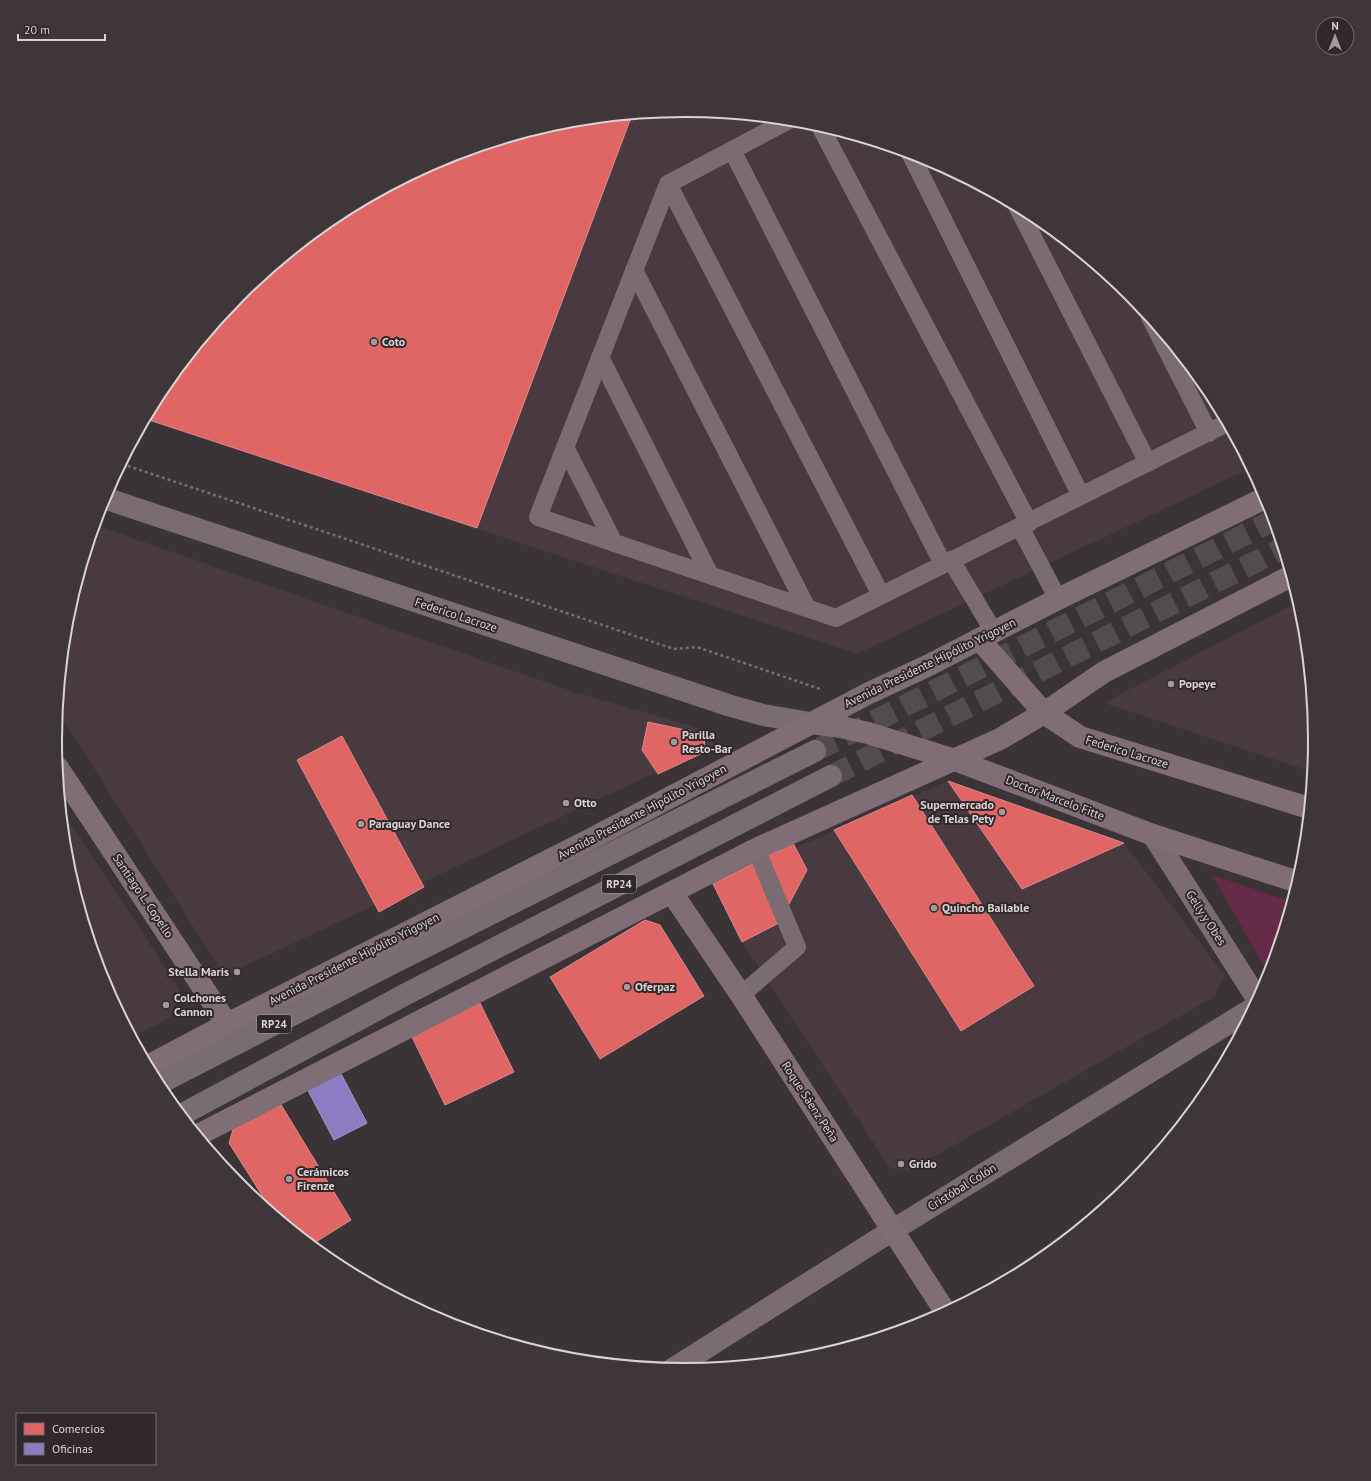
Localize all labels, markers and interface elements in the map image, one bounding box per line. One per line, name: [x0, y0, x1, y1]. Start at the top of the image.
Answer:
scale bar: [18, 16, 105, 42]
north arrow: [1315, 16, 1355, 56]
text: N: [1331, 19, 1339, 33]
text: 20 m: [24, 22, 50, 37]
place label: Coto: [382, 334, 406, 349]
marker: Coto: [369, 337, 379, 347]
street label: Federico Lacroze: [413, 594, 499, 635]
street label: Avenida Presidente Hipólito Yrigoyen: [842, 614, 1018, 711]
place label: Popeye: [1179, 676, 1216, 691]
marker: Popeye: [1166, 679, 1176, 689]
place label: Parilla Resto-Bar: [682, 727, 733, 756]
street label: Federico Lacroze: [1084, 732, 1170, 771]
marker: Parilla Resto-Bar: [669, 737, 679, 747]
street label: Avenida Presidente Hipólito Yrigoyen: [555, 761, 729, 863]
street label: Doctor Marcelo Fitte: [1004, 772, 1107, 823]
place label: Otto: [574, 795, 597, 810]
place label: Supermercado de Telas Pety: [920, 797, 995, 826]
marker: Otto: [561, 798, 571, 808]
marker: Supermercado de Telas Pety: [997, 807, 1007, 817]
place label: Paraguay Dance: [369, 816, 450, 831]
marker: Paraguay Dance: [356, 819, 366, 829]
street label: Santiago L. Copello: [110, 851, 177, 941]
road number: RP24: [602, 875, 636, 893]
street label: Gelly y Obes: [1183, 887, 1230, 948]
place label: Quincho Bailable: [942, 900, 1029, 915]
marker: Quincho Bailable: [929, 903, 939, 913]
street label: Avenida Presidente Hipólito Yrigoyen: [266, 909, 441, 1008]
place label: Stella Maris: [168, 964, 229, 979]
marker: Stella Maris: [232, 967, 242, 977]
place label: Oferpaz: [635, 979, 676, 994]
marker: Oferpaz: [622, 982, 632, 992]
place label: Colchones Cannon: [174, 990, 226, 1019]
marker: Colchones Cannon: [161, 1000, 171, 1010]
road number: RP24: [257, 1015, 291, 1033]
street label: Roque Sáenz Peña: [779, 1059, 842, 1145]
place label: Grido: [909, 1156, 937, 1171]
marker: Grido: [896, 1159, 906, 1169]
street label: Cristóbal Colón: [925, 1160, 999, 1214]
place label: Cerámicos Firenze: [297, 1164, 349, 1193]
marker: Cerámicos Firenze: [284, 1174, 294, 1184]
legend: [16, 1413, 156, 1465]
text: Comercios: [52, 1421, 105, 1436]
text: Oficinas: [52, 1441, 93, 1456]

